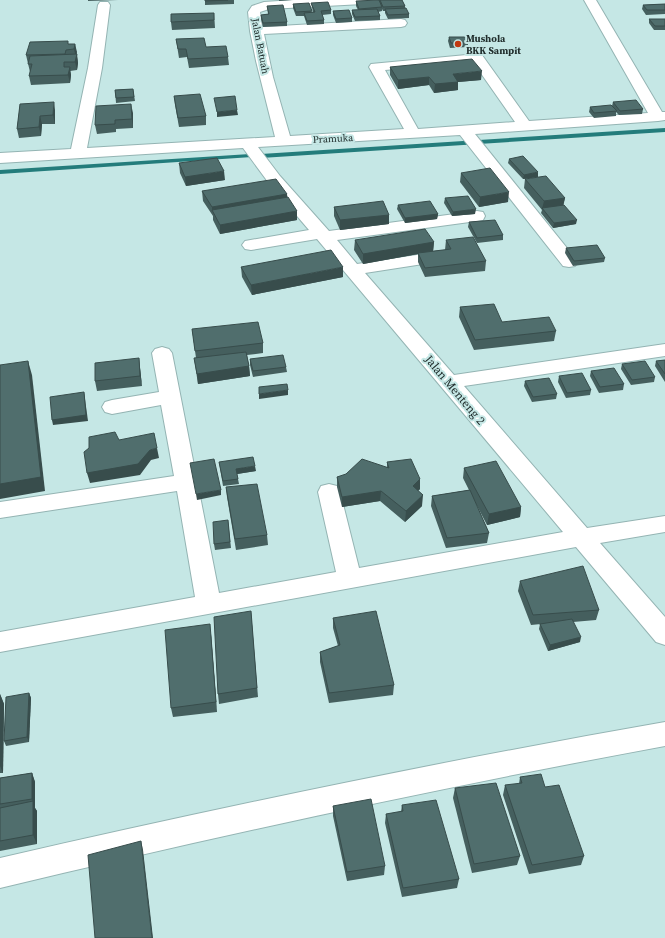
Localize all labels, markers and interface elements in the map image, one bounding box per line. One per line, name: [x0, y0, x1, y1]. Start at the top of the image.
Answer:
street label: Jalan Batuah: [249, 16, 272, 75]
place label: Mushola BKK Sampit: [466, 32, 521, 57]
marker: Mushola BKK Sampit: [453, 39, 463, 49]
street label: Pramuka: [313, 131, 354, 146]
street label: Jalan Menteng 2: [421, 351, 489, 428]

